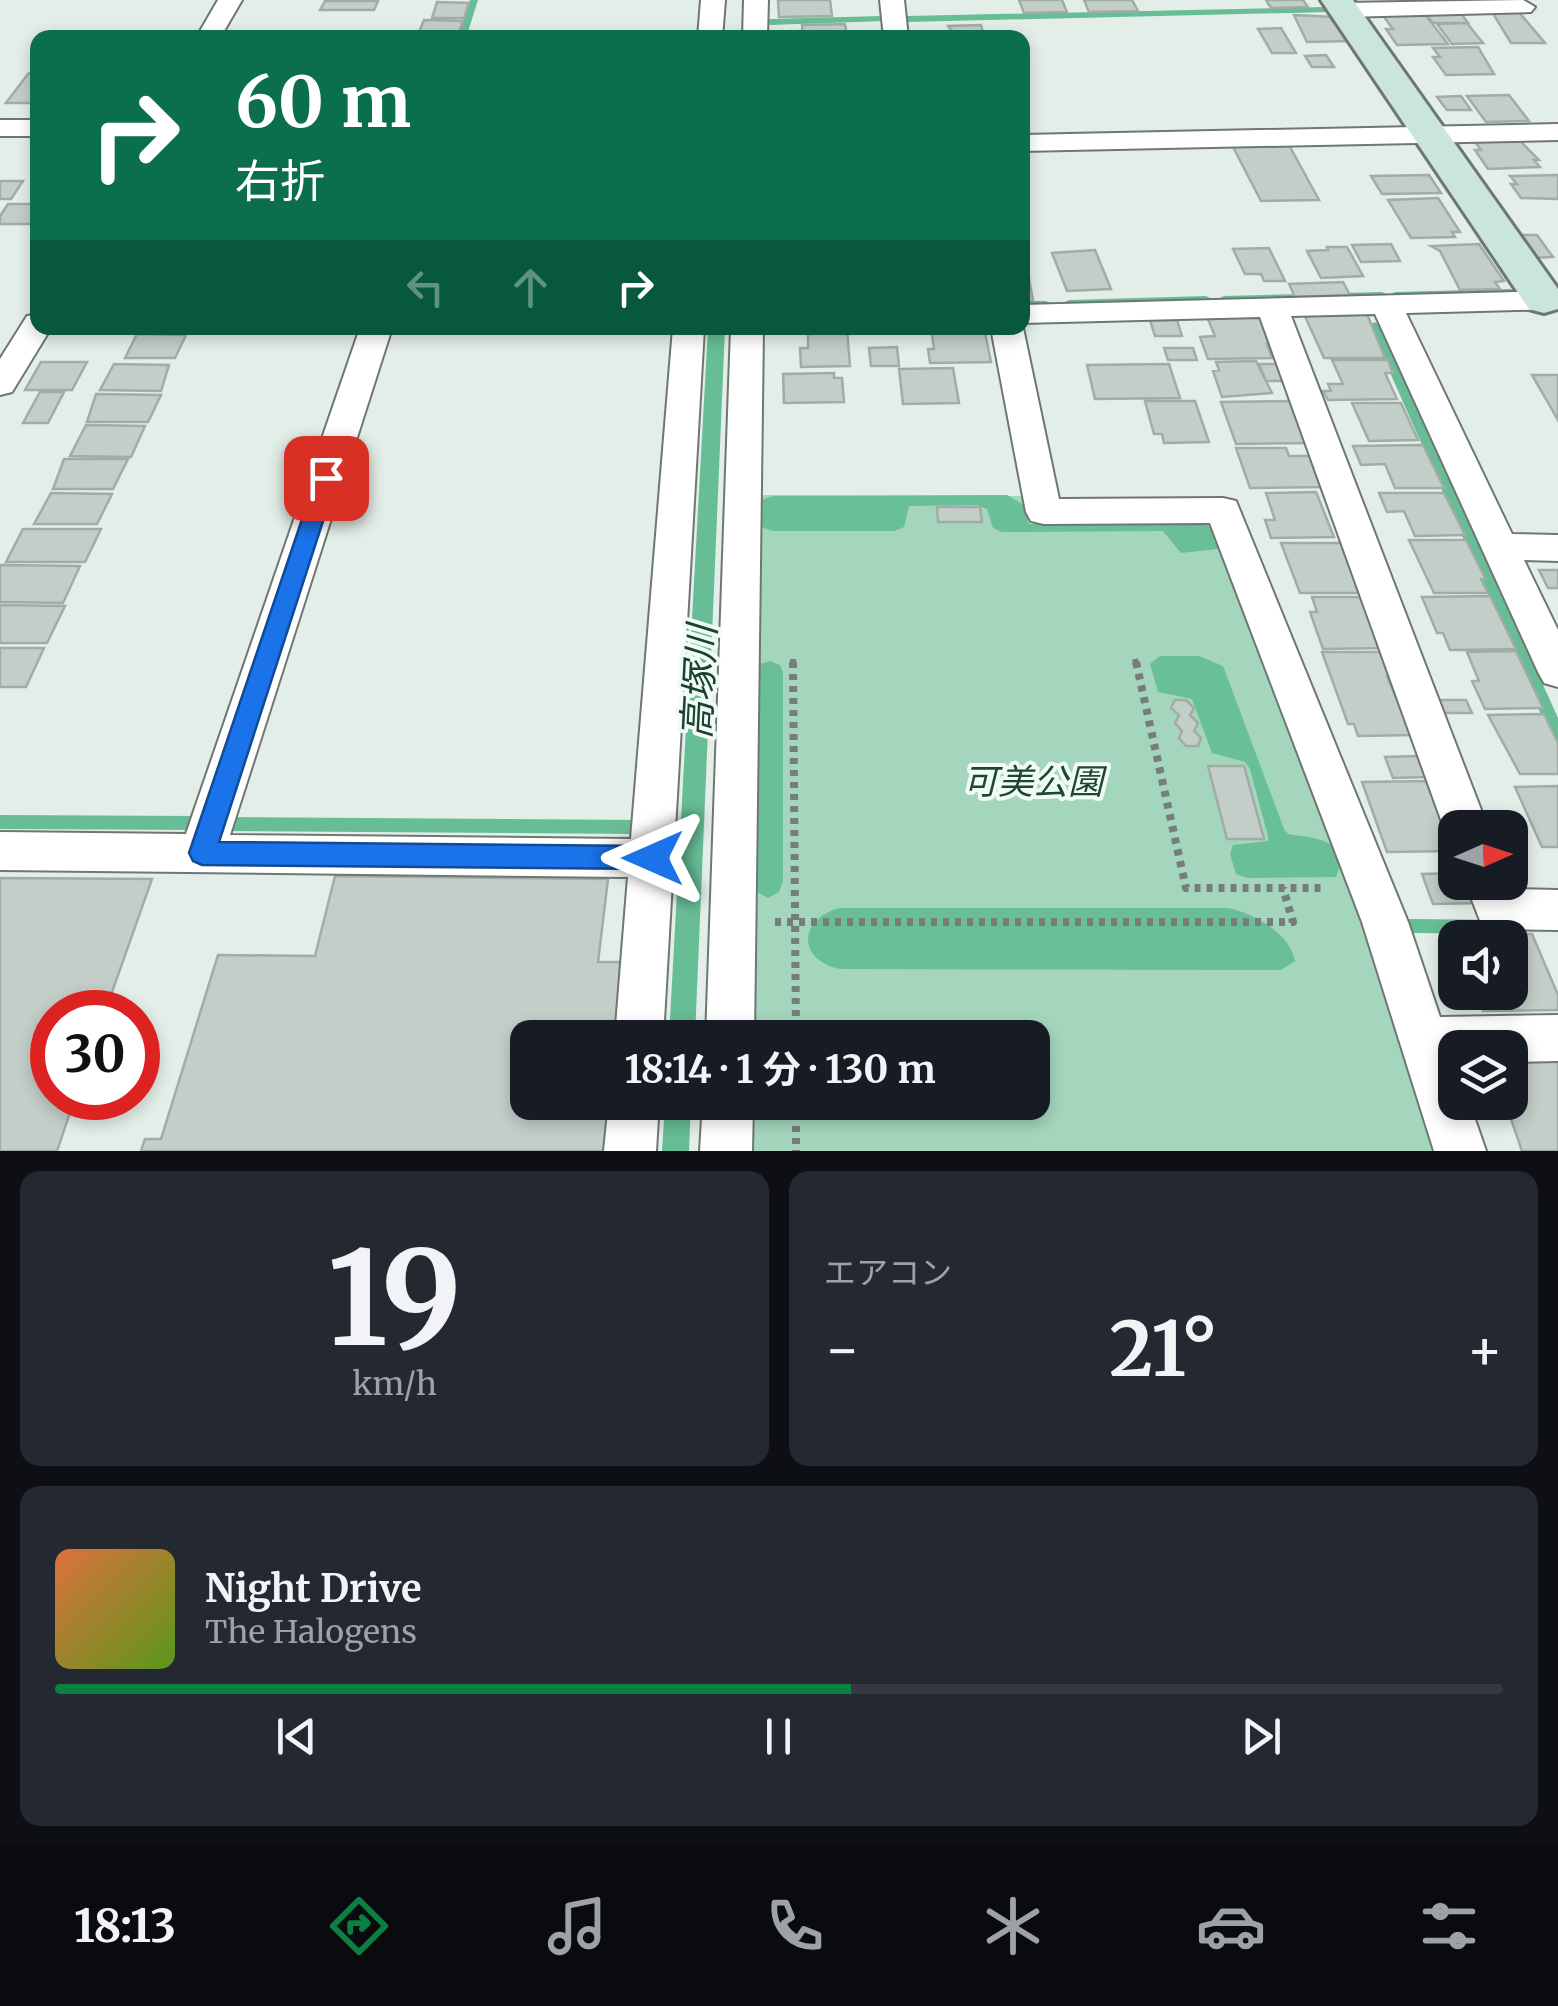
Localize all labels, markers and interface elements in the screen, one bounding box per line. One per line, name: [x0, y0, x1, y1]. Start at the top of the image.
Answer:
text: 60 m: [235, 58, 411, 146]
icon: right: [70, 70, 200, 200]
text: 右折: [235, 153, 325, 209]
icon: left: [398, 260, 453, 315]
icon: ahead: [503, 260, 558, 315]
icon: right: [608, 260, 663, 315]
pin: [284, 436, 369, 521]
icon: arrive: [299, 451, 354, 506]
water label: 高塚川: [673, 620, 726, 740]
park label: 可美公園: [963, 760, 1108, 804]
position arrow: [601, 806, 705, 910]
north arrow: [1438, 810, 1528, 900]
map controls: [1438, 810, 1528, 1120]
button: sound: [1438, 920, 1528, 1010]
speed limit sign: 30: [30, 990, 160, 1120]
button: layers: [1438, 1030, 1528, 1120]
text: 18:14 · 1 分 · 130 m: [624, 1046, 936, 1093]
text: 19: [327, 1217, 462, 1380]
text: エアコン: [824, 1253, 952, 1293]
text: 21°: [1109, 1302, 1218, 1396]
text: −: [824, 1315, 861, 1384]
text: +: [1466, 1315, 1503, 1384]
text: km/h: [352, 1364, 437, 1404]
text: Night Drive: [205, 1565, 422, 1612]
text: The Halogens: [205, 1612, 417, 1652]
icon: previous: [269, 1709, 324, 1764]
icon: pause: [751, 1709, 806, 1764]
icon: next: [1234, 1709, 1289, 1764]
icon: directions: [324, 1891, 394, 1961]
icon: music: [542, 1891, 612, 1961]
icon: phone: [760, 1891, 830, 1961]
icon: climate: [978, 1891, 1048, 1961]
icon: car: [1196, 1891, 1266, 1961]
icon: filters: [1414, 1891, 1484, 1961]
text: 18:13: [74, 1898, 176, 1954]

